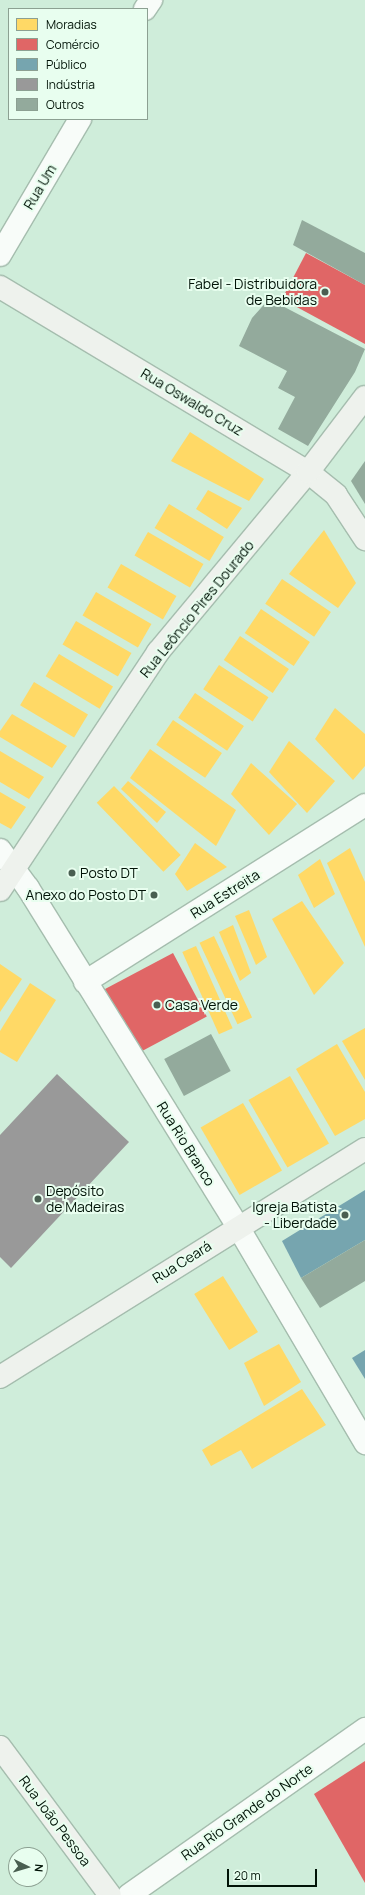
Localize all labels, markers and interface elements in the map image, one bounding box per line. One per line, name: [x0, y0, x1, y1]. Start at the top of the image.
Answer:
legend: [8, 8, 148, 120]
text: Moradias: [46, 16, 97, 33]
text: Comércio: [46, 36, 99, 53]
text: Público: [46, 56, 87, 73]
text: Indústria: [46, 76, 95, 93]
text: Outros: [46, 96, 84, 113]
street label: Rua Um: [20, 161, 60, 213]
place label: Fabel - Distribuidora de Bebidas: [188, 276, 317, 308]
marker: Fabel - Distribuidora de Bebidas: [320, 287, 330, 297]
street label: Rua Oswaldo Cruz: [138, 365, 246, 439]
street label: Rua Leôncio Pires Dourado: [136, 537, 258, 681]
place label: Posto DT: [80, 865, 138, 881]
street label: Rua Estreita: [187, 866, 263, 922]
marker: Posto DT: [67, 868, 77, 878]
place label: Anexo do Posto DT: [26, 887, 146, 903]
marker: Anexo do Posto DT: [149, 890, 159, 900]
place label: Casa Verde: [165, 997, 238, 1013]
marker: Casa Verde: [152, 1000, 162, 1010]
street label: Rua Rio Branco: [153, 1099, 219, 1189]
place label: Depósito de Madeiras: [46, 1183, 124, 1216]
marker: Depósito de Madeiras: [33, 1194, 43, 1204]
place label: Igreja Batista - Liberdade: [252, 1199, 337, 1232]
marker: Igreja Batista - Liberdade: [340, 1210, 350, 1220]
street label: Rua Ceará: [150, 1237, 214, 1287]
street label: Rua Rio Grande do Norte: [178, 1760, 316, 1864]
street label: Rua João Pessoa: [16, 1773, 94, 1869]
north arrow: [8, 1847, 48, 1887]
scale bar: [229, 1861, 319, 1887]
text: N: [32, 1863, 47, 1873]
text: 20 m: [234, 1867, 261, 1884]

